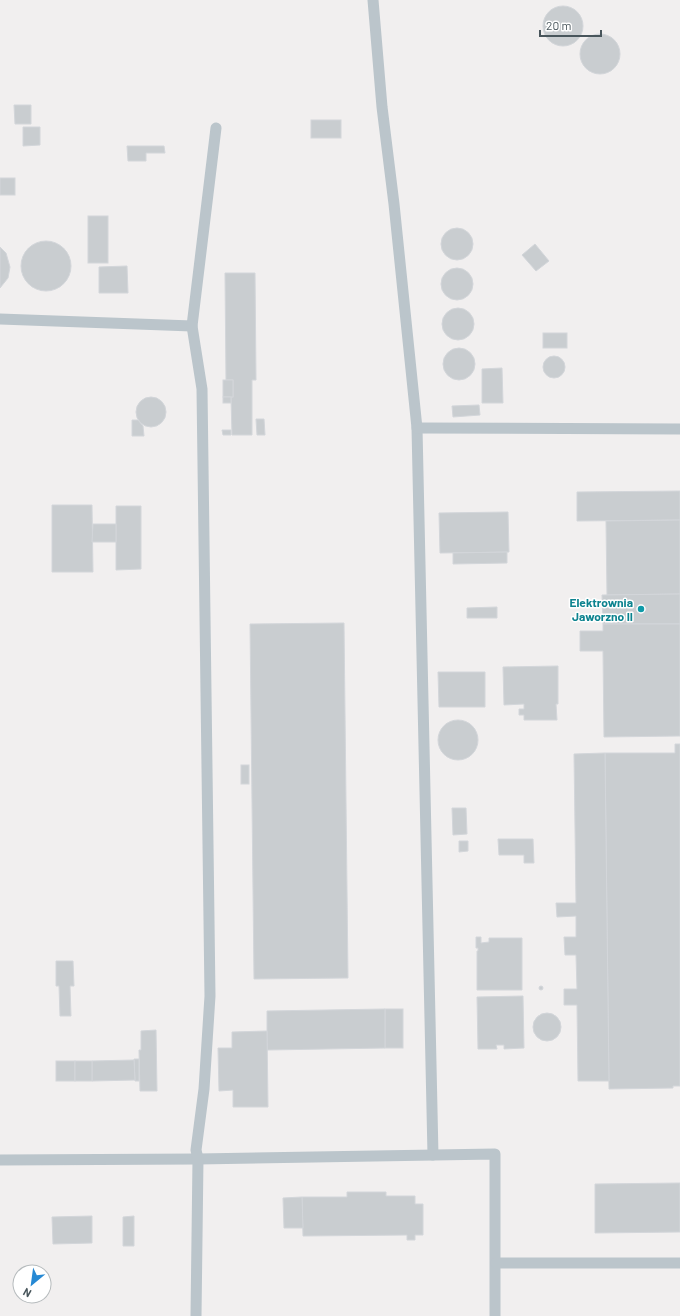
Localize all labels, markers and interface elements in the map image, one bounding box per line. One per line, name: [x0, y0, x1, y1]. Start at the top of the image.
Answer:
scale bar: [540, 12, 601, 38]
text: 20 m: [546, 18, 572, 32]
place label: Elektrownia Jaworzno II: [569, 595, 633, 623]
marker: Elektrownia Jaworzno II: [636, 604, 646, 614]
north arrow: [12, 1264, 52, 1304]
text: N: [21, 1286, 33, 1301]

